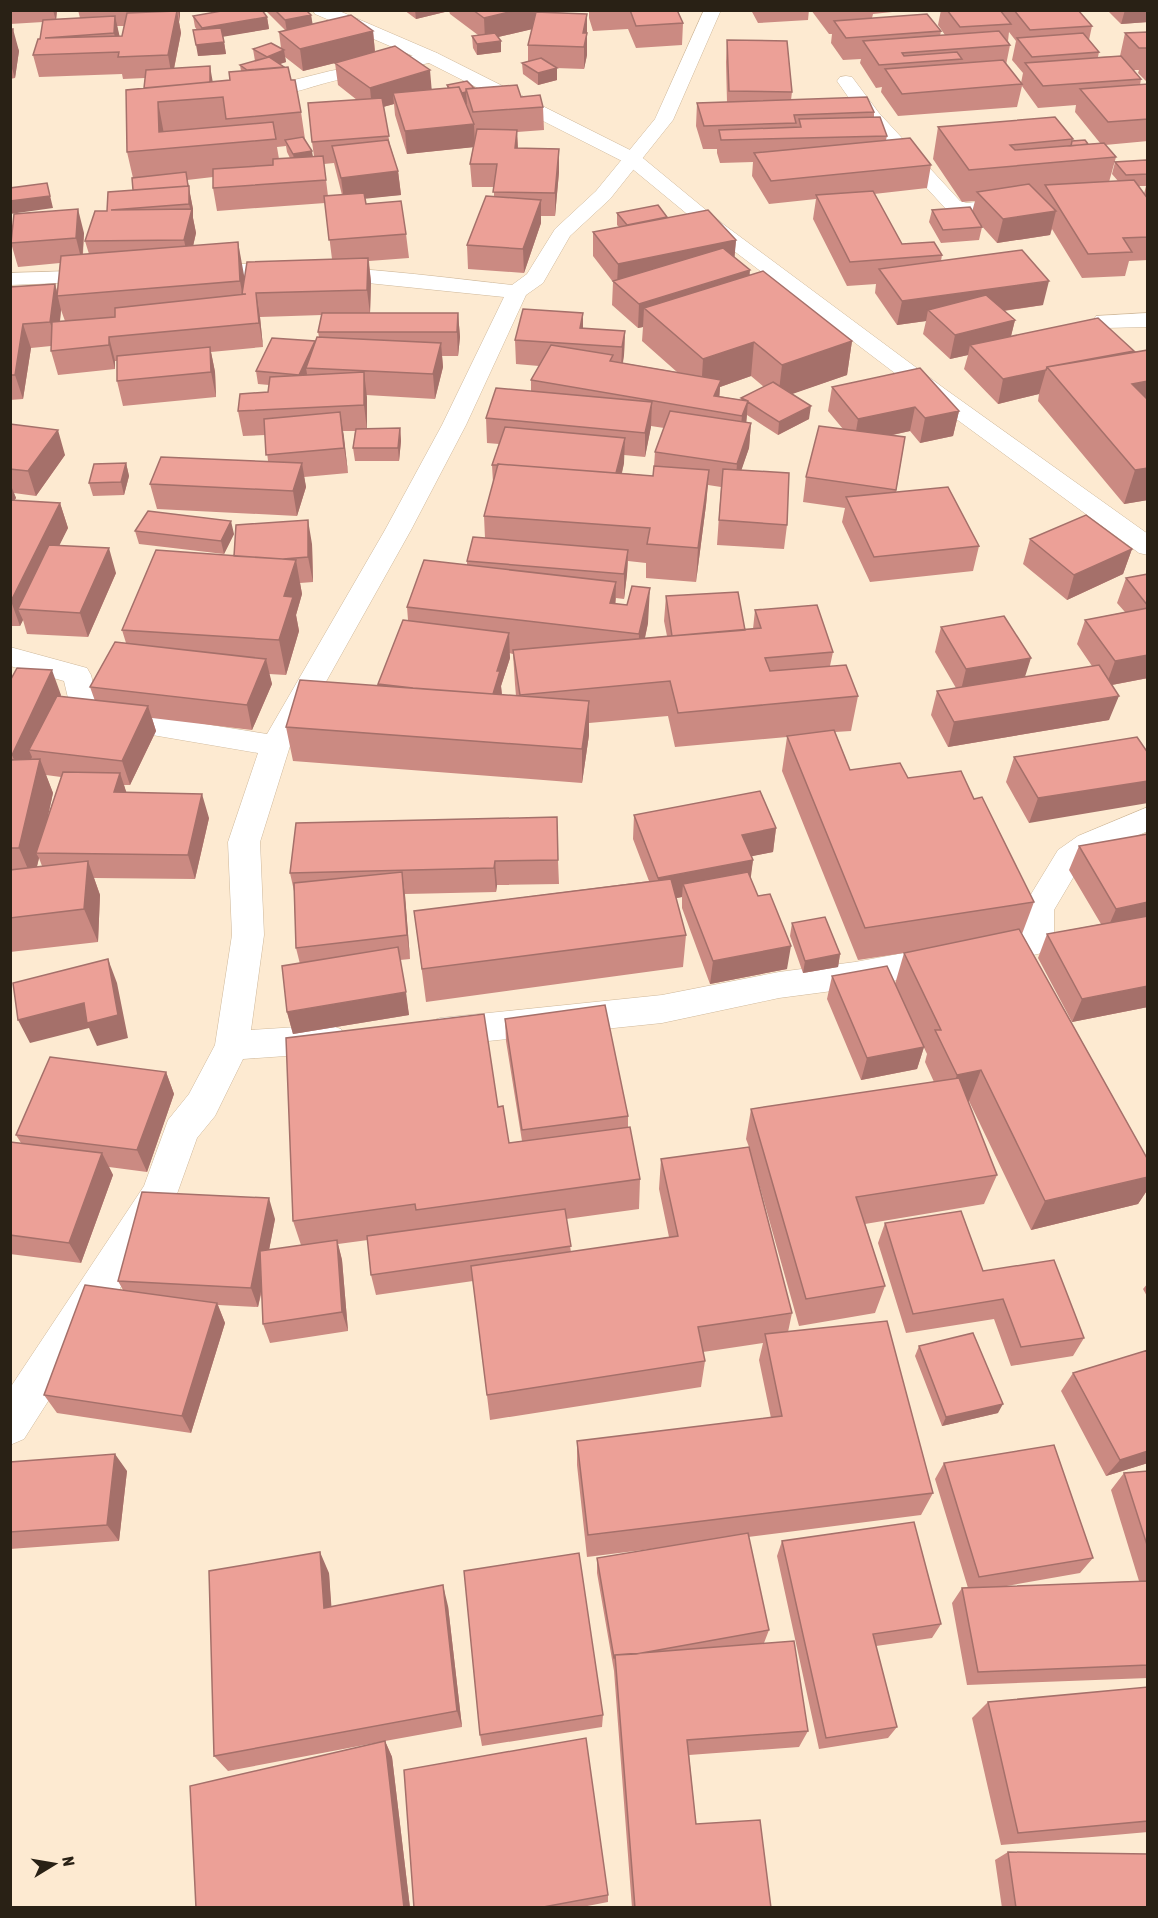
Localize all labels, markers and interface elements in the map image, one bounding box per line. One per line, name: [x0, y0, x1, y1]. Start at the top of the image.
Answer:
north arrow: [24, 1834, 84, 1894]
text: N: [59, 1855, 78, 1867]

